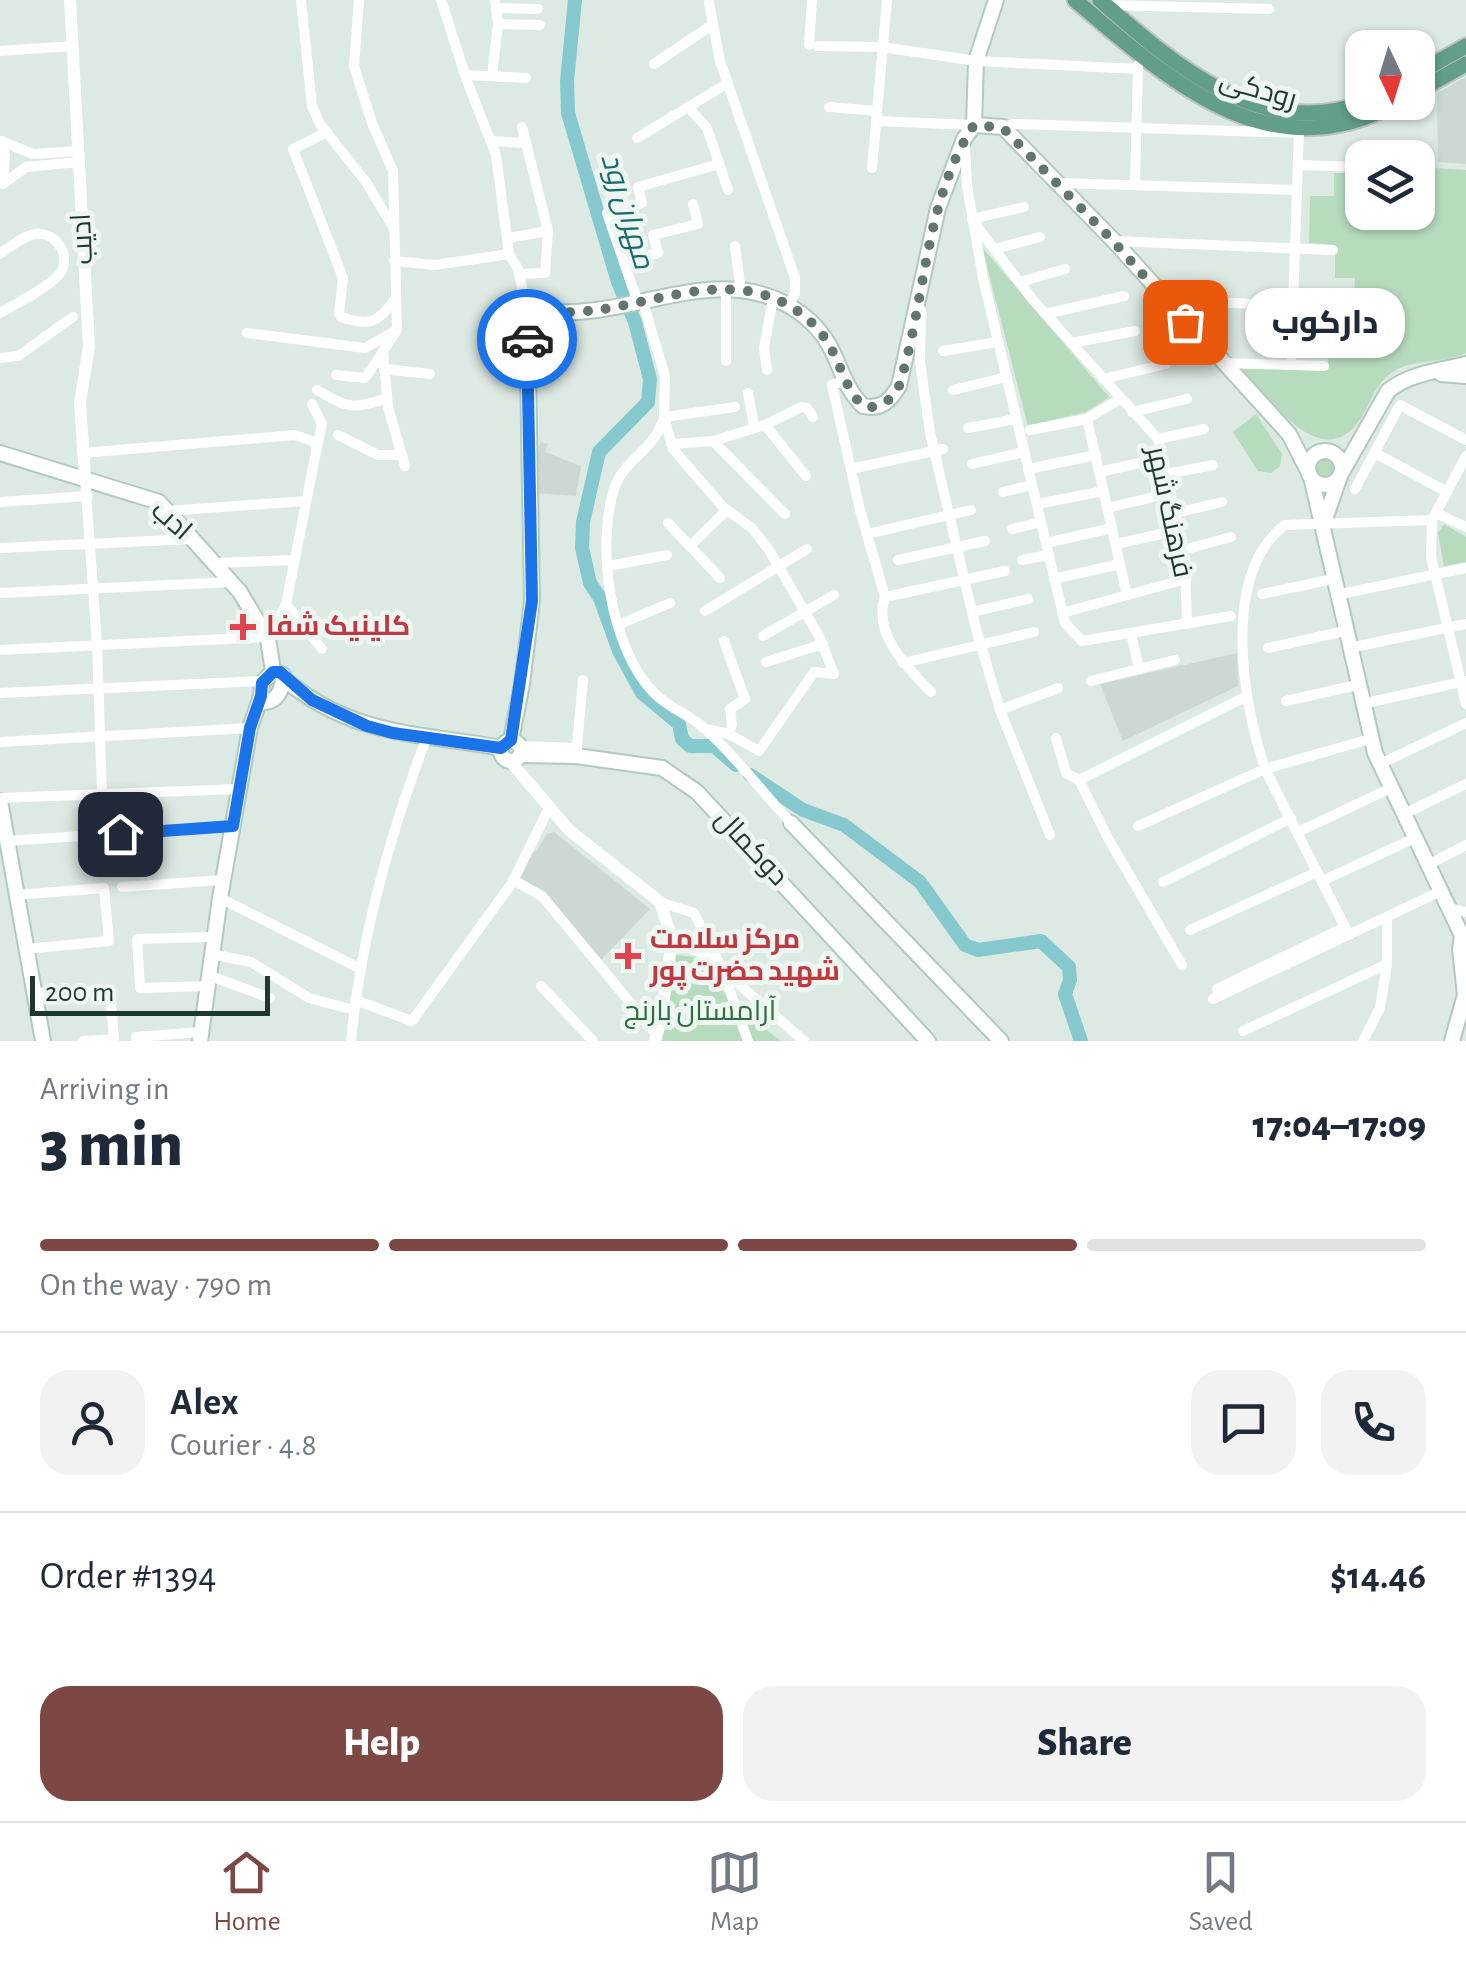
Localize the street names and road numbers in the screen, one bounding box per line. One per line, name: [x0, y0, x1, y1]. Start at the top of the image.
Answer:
street label: رودکى: [1216, 66, 1300, 115]
street label: ادیب: [68, 213, 98, 265]
street label: فرهنگ شهر: [1140, 442, 1198, 580]
street label: ادب: [146, 496, 196, 546]
street label: دوکمال: [709, 805, 793, 892]

